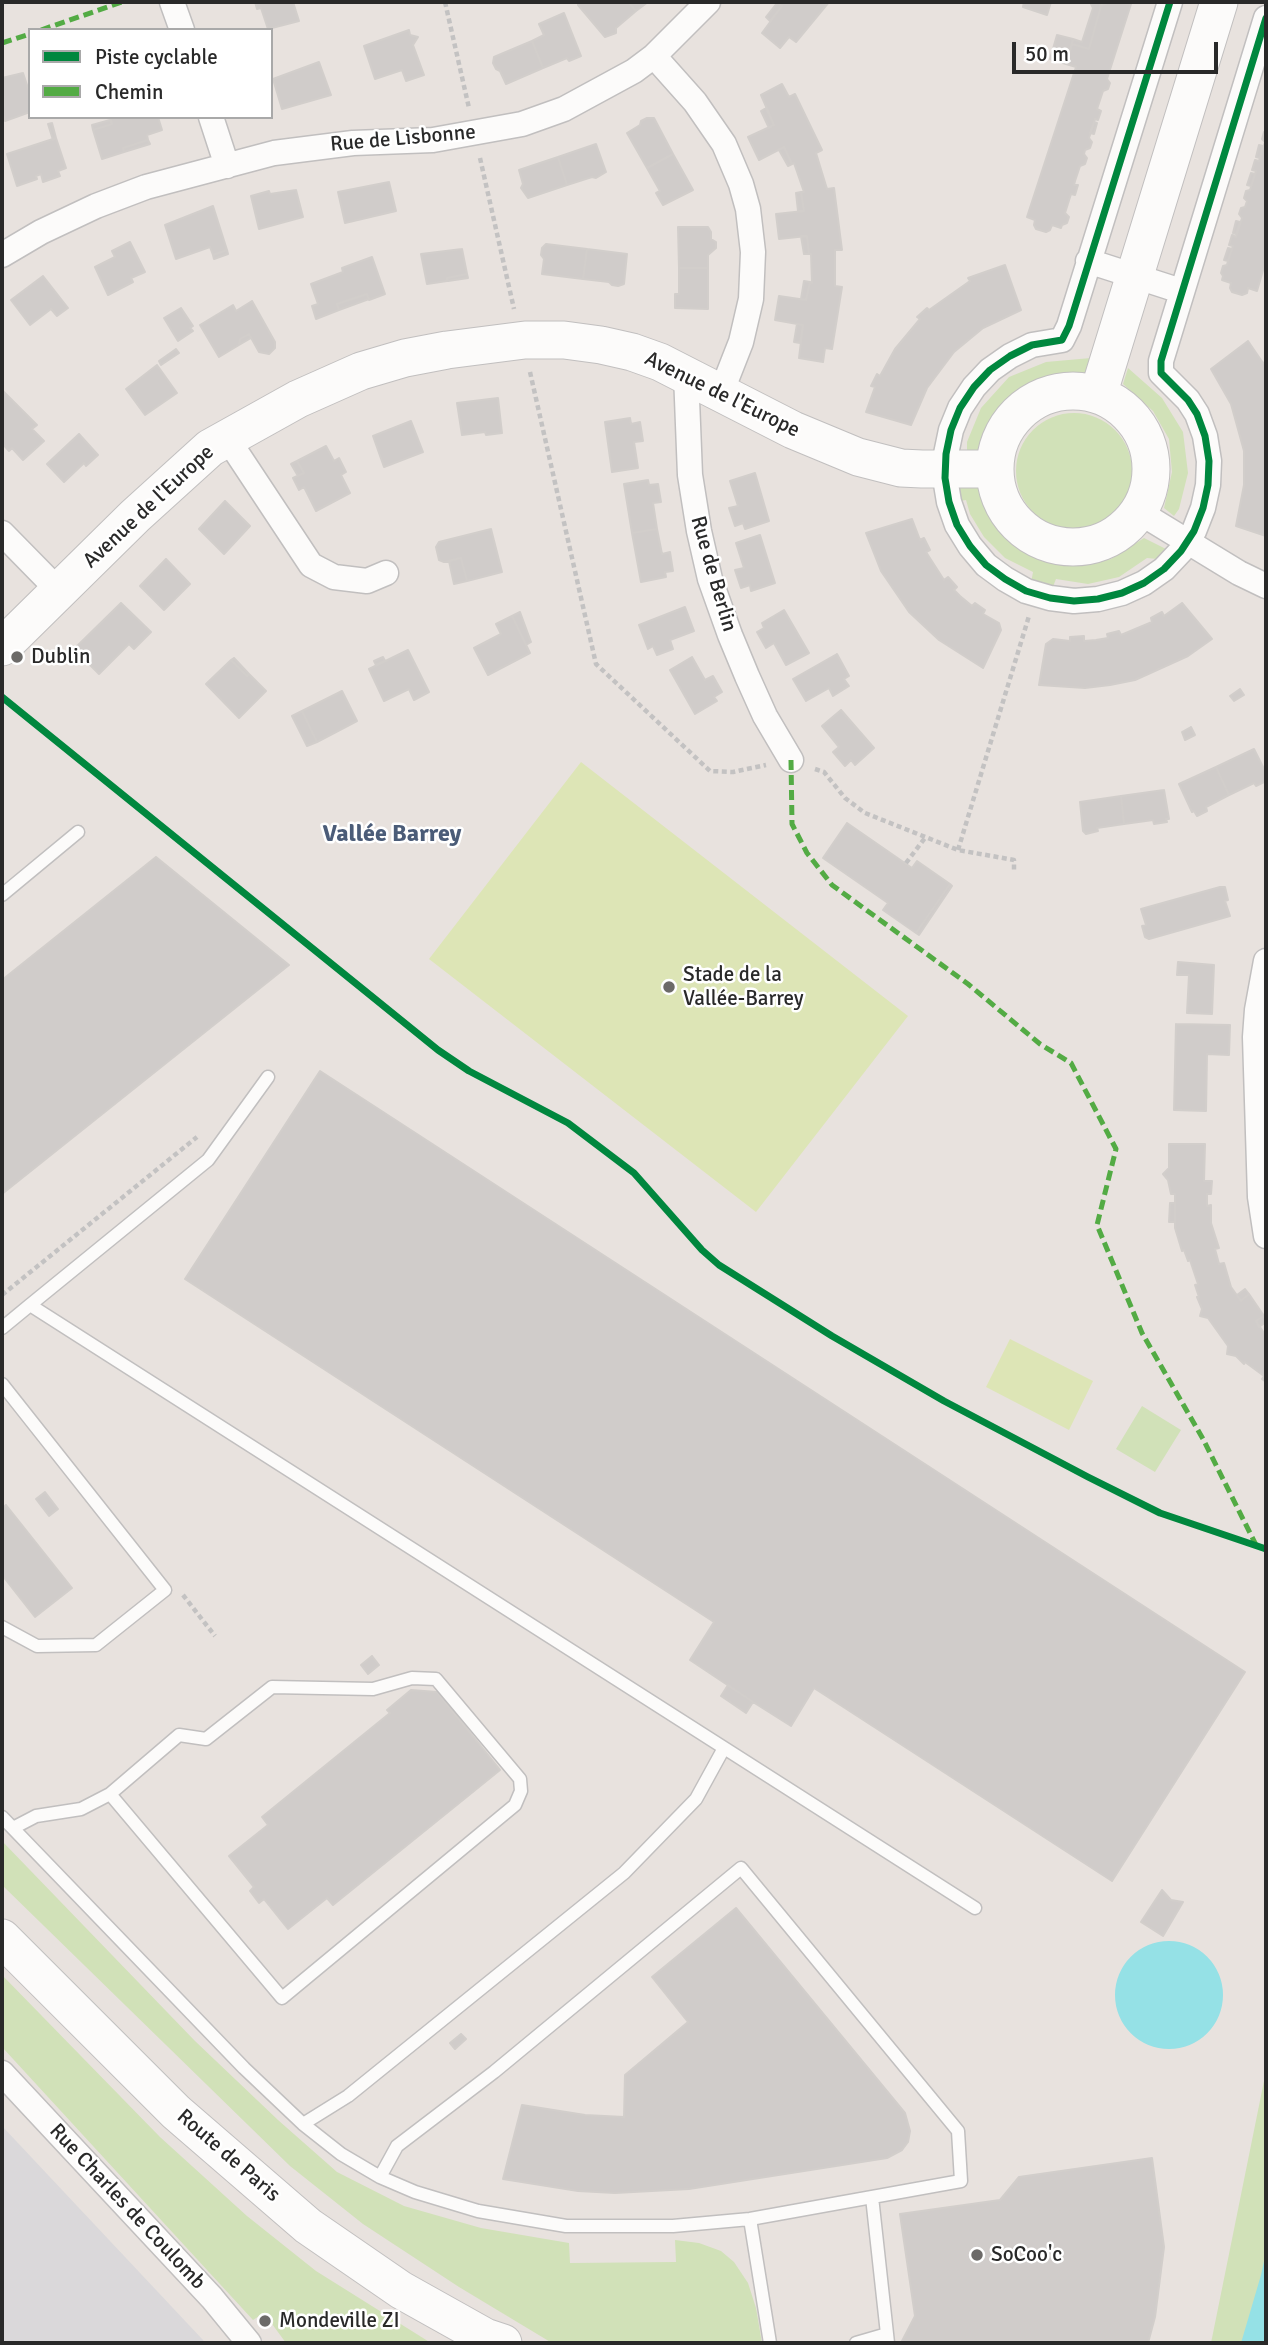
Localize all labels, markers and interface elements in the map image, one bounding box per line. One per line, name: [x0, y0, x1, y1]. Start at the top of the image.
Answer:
legend: [28, 28, 273, 119]
scale bar: [1016, 28, 1222, 72]
text: 50 m: [1025, 41, 1069, 67]
text: Piste cyclable: [95, 44, 218, 70]
text: Chemin: [95, 79, 164, 105]
street label: Rue de Lisbonne: [329, 120, 477, 158]
street label: Avenue de l'Europe: [640, 347, 804, 443]
street label: Avenue de l'Europe: [78, 440, 220, 574]
street label: Rue de Berlin: [684, 513, 742, 635]
place label: Dublin: [31, 644, 90, 670]
marker: Dublin: [9, 649, 25, 665]
district label: Vallée Barrey: [322, 821, 462, 849]
place label: Stade de la Vallée-Barrey: [683, 962, 804, 1012]
marker: Stade de la Vallée-Barrey: [661, 979, 677, 995]
street label: Route de Paris: [171, 2104, 285, 2208]
street label: Rue Charles de Coulomb: [44, 2119, 210, 2295]
place label: SoCoo'c: [991, 2242, 1062, 2268]
marker: SoCoo'c: [969, 2247, 985, 2263]
place label: Mondeville ZI: [279, 2308, 400, 2334]
marker: Mondeville ZI: [257, 2313, 273, 2329]

